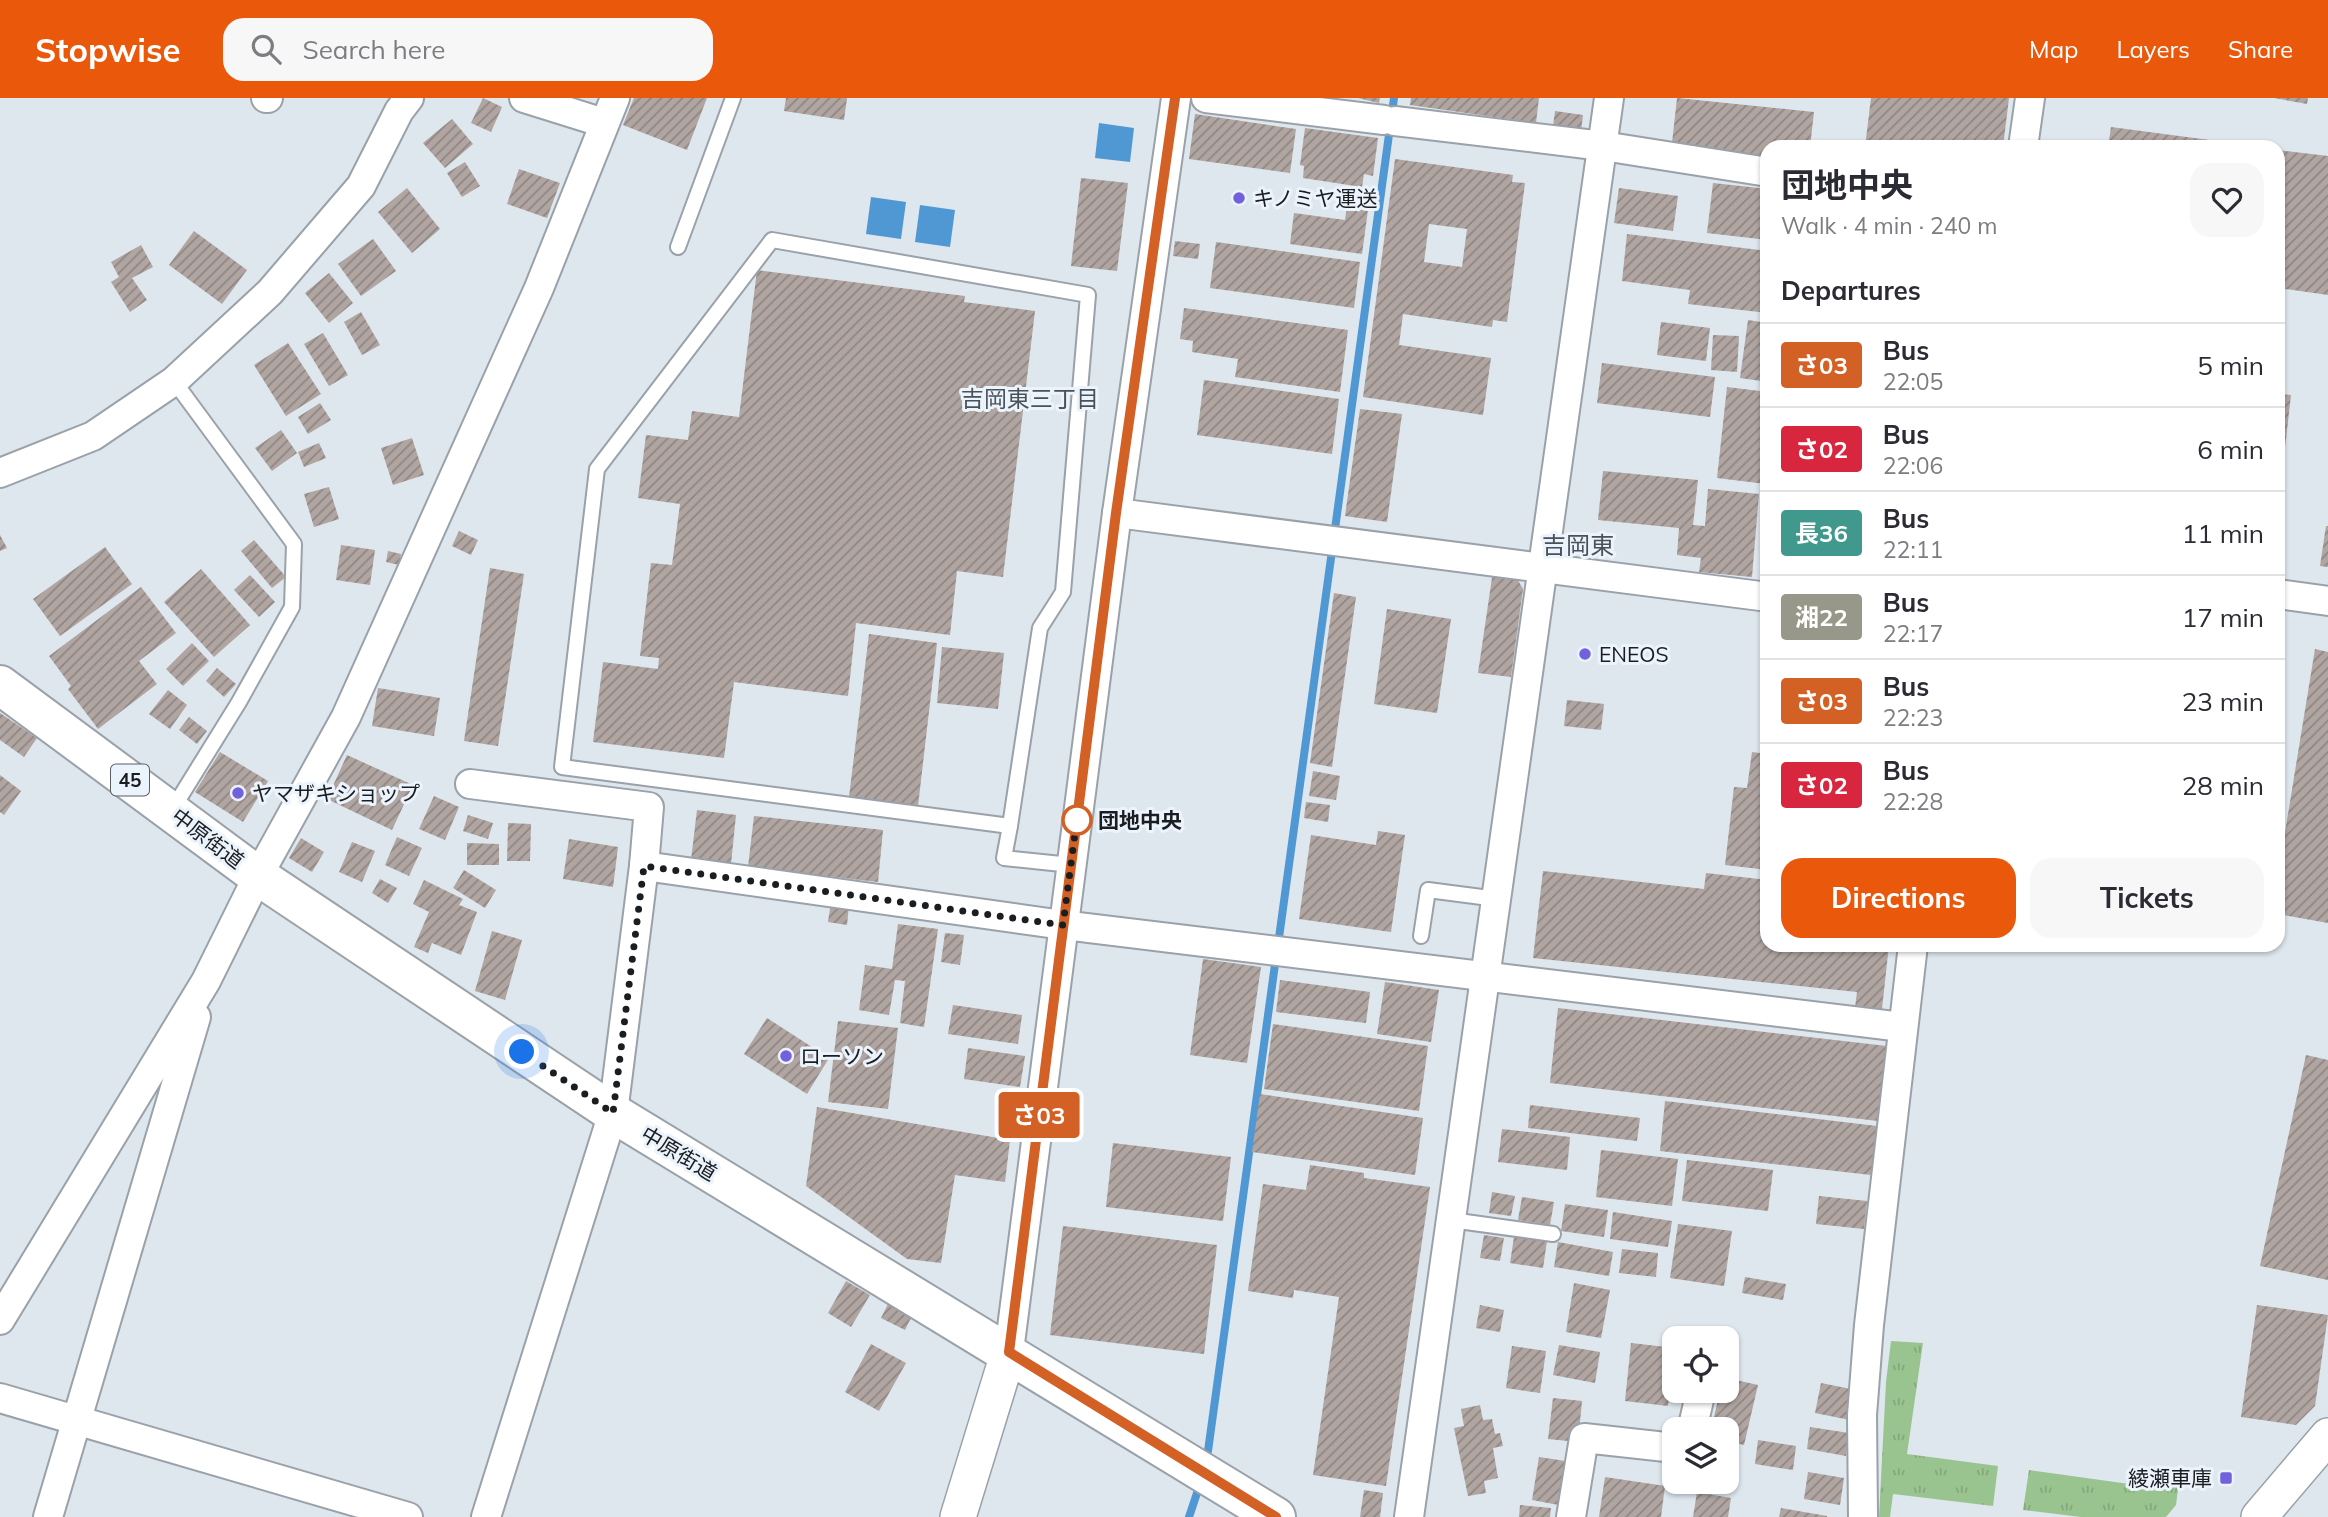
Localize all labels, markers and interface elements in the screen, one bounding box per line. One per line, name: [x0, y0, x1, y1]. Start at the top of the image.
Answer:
search box: [223, 18, 713, 81]
text: Stopwise: [35, 29, 181, 70]
icon: search: [247, 30, 285, 68]
text: Search here: [303, 33, 445, 66]
text: Map: [2029, 34, 2078, 64]
text: Layers: [2116, 34, 2190, 64]
text: Share: [2228, 34, 2293, 64]
button: heart: [2190, 163, 2264, 237]
text: 団地中央: [1781, 164, 1913, 205]
place label: キノミヤ運送: [1253, 185, 1378, 211]
marker: キノミヤ運送: [1231, 190, 1247, 206]
text: Walk · 4 min · 240 m: [1781, 211, 1998, 240]
text: Departures: [1781, 274, 1921, 307]
text: Bus: [1883, 334, 1929, 367]
text: 5 min: [2197, 349, 2264, 382]
text: さ03: [1795, 350, 1848, 380]
text: 22:05: [1883, 367, 1943, 396]
district label: 吉岡東三丁目: [961, 384, 1099, 413]
text: Bus: [1883, 418, 1929, 451]
text: 6 min: [2197, 433, 2264, 466]
text: さ02: [1795, 434, 1848, 464]
text: 22:06: [1883, 451, 1943, 480]
text: Bus: [1883, 502, 1929, 535]
text: 11 min: [2182, 517, 2264, 550]
text: 長36: [1795, 518, 1848, 548]
district label: 吉岡東: [1542, 530, 1614, 560]
text: 22:11: [1883, 535, 1943, 564]
text: Bus: [1883, 586, 1929, 619]
text: 17 min: [2182, 601, 2264, 634]
text: 湘22: [1795, 602, 1848, 632]
text: 22:17: [1883, 619, 1943, 648]
place label: ENEOS: [1599, 641, 1669, 667]
marker: ENEOS: [1577, 646, 1593, 662]
text: Bus: [1883, 670, 1929, 703]
text: 23 min: [2182, 685, 2264, 718]
text: さ03: [1795, 686, 1848, 716]
text: 22:23: [1883, 703, 1943, 732]
text: Bus: [1883, 754, 1929, 787]
road number: 45: [111, 764, 149, 796]
text: 28 min: [2182, 769, 2264, 802]
text: さ02: [1795, 770, 1848, 800]
place label: ヤマザキショップ: [252, 780, 420, 806]
marker: ヤマザキショップ: [230, 785, 246, 801]
text: 22:28: [1883, 787, 1943, 816]
street label: 中原街道: [167, 802, 249, 874]
marker: 団地中央: [1062, 805, 1092, 835]
place label: 団地中央: [1098, 807, 1182, 833]
button: Directions: [1781, 858, 2016, 938]
button: Tickets: [2030, 858, 2264, 938]
your location: [504, 1034, 539, 1069]
place label: ローソン: [800, 1043, 884, 1069]
marker: ローソン: [778, 1048, 794, 1064]
line badge: さ03: [999, 1092, 1079, 1138]
text: さ03: [1013, 1100, 1065, 1130]
street label: 中原街道: [636, 1120, 722, 1186]
map controls: [1662, 1326, 1739, 1494]
button: locate: [1662, 1326, 1739, 1403]
button: layers: [1662, 1417, 1739, 1494]
place label: 綾瀬車庫: [2128, 1465, 2212, 1491]
marker: 綾瀬車庫: [2218, 1470, 2234, 1486]

